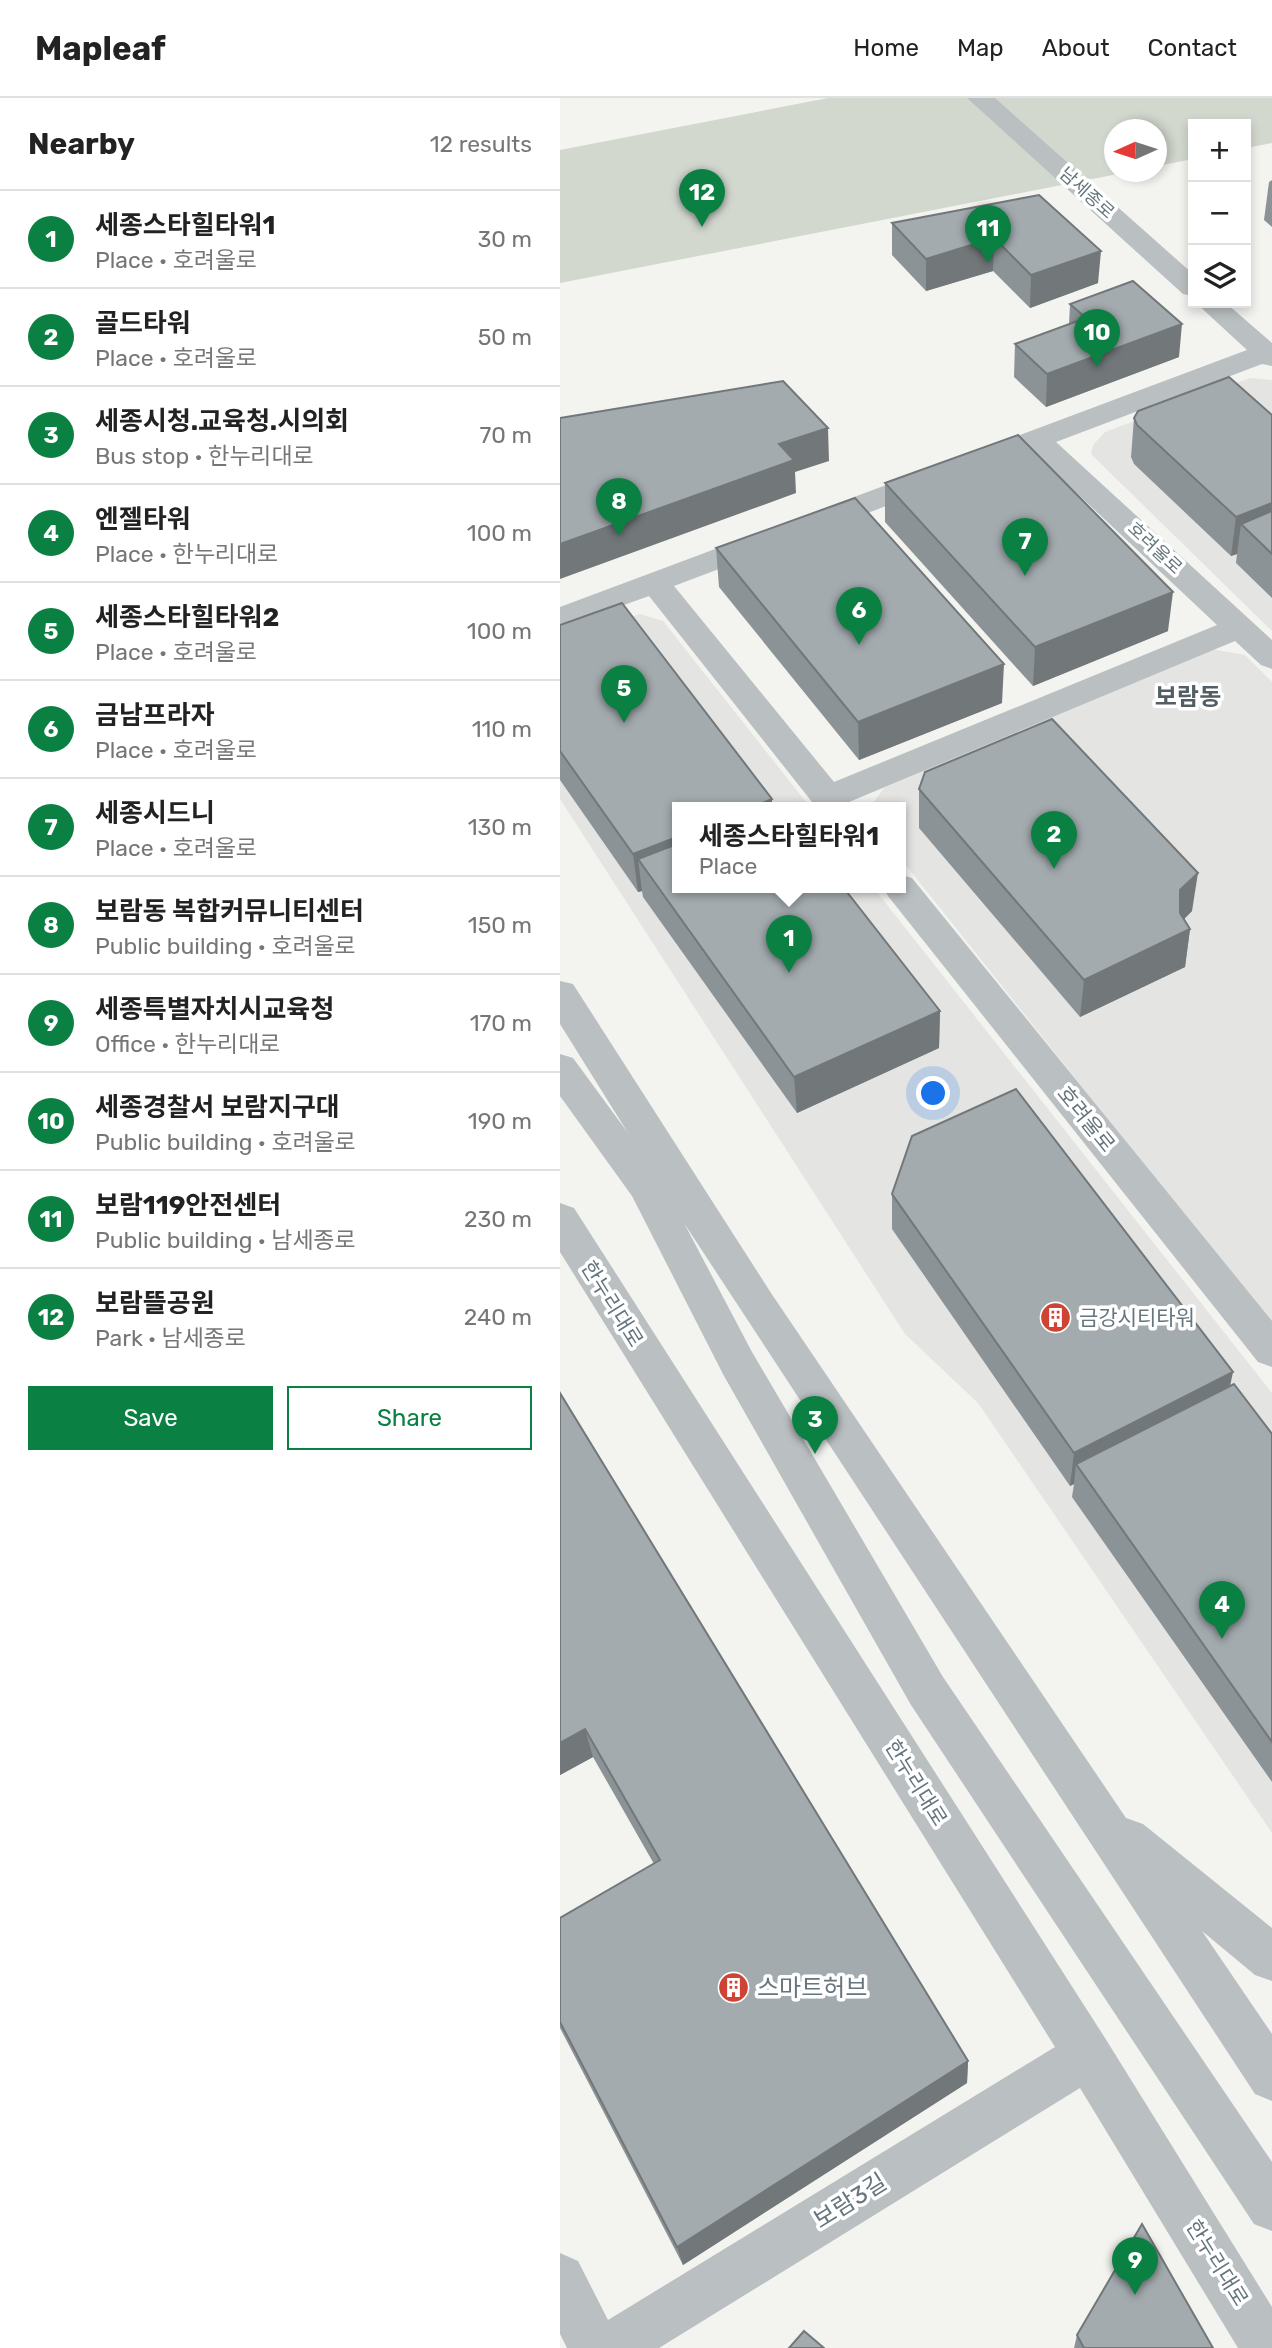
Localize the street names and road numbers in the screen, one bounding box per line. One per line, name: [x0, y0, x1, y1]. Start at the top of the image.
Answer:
street label: 남세종로: [1055, 163, 1119, 223]
street label: 호려울로: [1123, 517, 1187, 579]
street label: 호려울로: [1052, 1081, 1120, 1157]
street label: 한누리대로: [576, 1256, 649, 1351]
street label: 한누리대로: [880, 1735, 953, 1830]
street label: 보람3길: [808, 2168, 892, 2234]
street label: 한누리대로: [1181, 2215, 1254, 2310]

